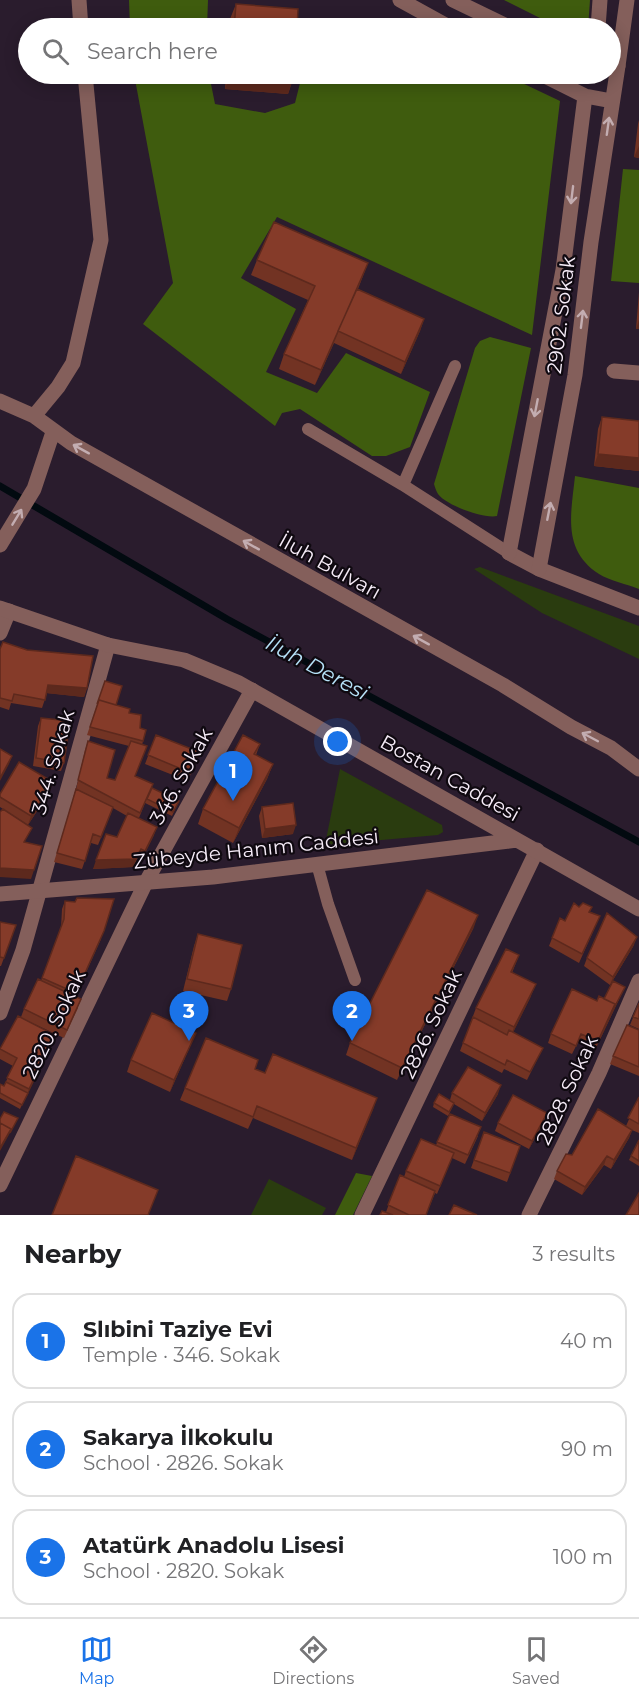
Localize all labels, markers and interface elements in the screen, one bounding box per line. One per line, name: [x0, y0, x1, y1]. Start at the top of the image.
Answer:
search box: [18, 18, 621, 84]
icon: search: [39, 35, 72, 68]
text: Search here: [87, 38, 218, 65]
one-way arrow: [603, 116, 614, 136]
one-way arrow: [567, 185, 578, 205]
street label: 2902. Sokak: [542, 255, 580, 375]
one-way arrow: [577, 310, 588, 329]
one-way arrow: [530, 398, 541, 417]
one-way arrow: [73, 443, 90, 455]
one-way arrow: [544, 502, 555, 522]
one-way arrow: [11, 509, 23, 526]
street label: İluh Bulvarı: [275, 528, 385, 604]
one-way arrow: [243, 539, 260, 551]
water label: İluh Deresi: [262, 630, 373, 705]
one-way arrow: [413, 634, 430, 646]
street label: 344. Sokak: [27, 707, 79, 817]
street label: 346. Sokak: [145, 723, 217, 828]
your location: [323, 727, 352, 756]
street label: Bostan Caddesi: [376, 730, 524, 826]
one-way arrow: [582, 731, 599, 743]
pin: 1: [214, 752, 252, 801]
street label: Zübeyde Hanım Caddesi: [132, 824, 380, 874]
street label: 2820. Sokak: [17, 966, 91, 1082]
street label: 2826. Sokak: [395, 966, 467, 1082]
pin: 3: [170, 992, 208, 1041]
pin: 2: [332, 992, 372, 1041]
street label: 2828. Sokak: [531, 1031, 603, 1149]
text: Nearby: [24, 1238, 121, 1270]
text: 3 results: [532, 1242, 615, 1266]
text: Slıbini Taziye Evi: [83, 1316, 273, 1343]
text: 1: [42, 1329, 49, 1353]
text: 40 m: [560, 1329, 613, 1353]
text: Temple · 346. Sokak: [83, 1343, 280, 1367]
text: Sakarya İlkokulu: [83, 1424, 273, 1451]
text: 2: [40, 1437, 51, 1461]
text: 90 m: [561, 1437, 613, 1461]
text: School · 2826. Sokak: [83, 1451, 284, 1475]
text: Atatürk Anadolu Lisesi: [83, 1532, 344, 1559]
text: 3: [40, 1545, 51, 1569]
text: 100 m: [553, 1545, 613, 1569]
text: School · 2820. Sokak: [83, 1559, 284, 1583]
tab: Map: [79, 1633, 114, 1688]
tab: Directions: [272, 1633, 354, 1688]
tab: Saved: [512, 1633, 560, 1688]

